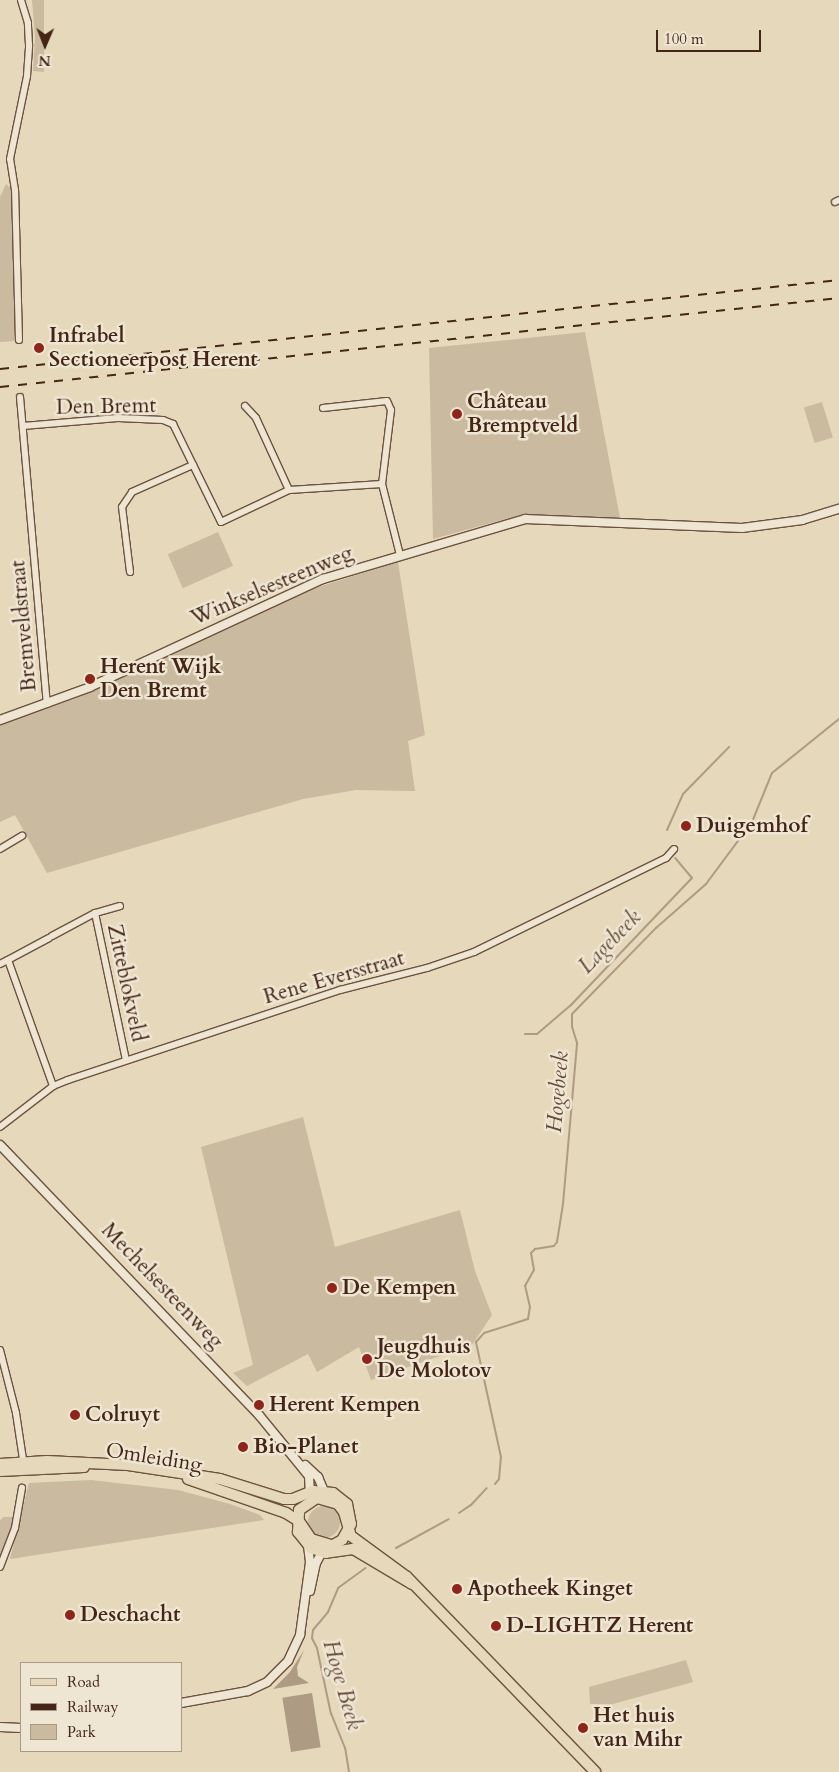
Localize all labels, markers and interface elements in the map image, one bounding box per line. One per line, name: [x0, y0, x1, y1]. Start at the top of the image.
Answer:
north arrow: [20, 20, 70, 70]
scale bar: [659, 20, 764, 52]
text: 100 m: [664, 29, 704, 49]
text: N: [38, 51, 51, 70]
place label: Infrabel Sectioneerpost Herent: [49, 323, 258, 373]
marker: Infrabel Sectioneerpost Herent: [33, 342, 45, 354]
place label: Château Bremptveld: [467, 389, 578, 439]
street label: Den Bremt: [56, 394, 156, 420]
marker: Château Bremptveld: [451, 408, 463, 420]
street label: Winkselsesteenweg: [187, 540, 357, 632]
street label: Bremveldstraat: [6, 559, 42, 693]
place label: Herent Wijk Den Bremt: [100, 654, 221, 704]
marker: Herent Wijk Den Bremt: [84, 673, 96, 685]
place label: Duigemhof: [696, 813, 808, 839]
marker: Duigemhof: [680, 820, 692, 832]
water label: Lagebeek: [573, 905, 647, 979]
street label: Zitteblokveld: [101, 922, 151, 1044]
street label: Rene Eversstraat: [261, 946, 407, 1010]
water label: Hogebeek: [541, 1050, 575, 1134]
street label: Mechelsesteenweg: [96, 1218, 228, 1354]
place label: De Kempen: [342, 1275, 456, 1301]
marker: De Kempen: [326, 1282, 338, 1294]
place label: Jeugdhuis De Molotov: [377, 1334, 492, 1384]
marker: Jeugdhuis De Molotov: [361, 1353, 373, 1365]
place label: Herent Kempen: [269, 1392, 420, 1418]
marker: Herent Kempen: [253, 1399, 265, 1411]
place label: Colruyt: [85, 1402, 160, 1428]
marker: Colruyt: [69, 1409, 81, 1421]
place label: Bio-Planet: [253, 1434, 358, 1460]
street label: Omleiding: [104, 1438, 204, 1478]
marker: Bio-Planet: [237, 1441, 249, 1453]
place label: Apotheek Kinget: [467, 1576, 633, 1602]
marker: Apotheek Kinget: [451, 1583, 463, 1595]
place label: Deschacht: [80, 1602, 180, 1628]
marker: Deschacht: [64, 1609, 76, 1621]
place label: D-LIGHTZ Herent: [506, 1613, 693, 1639]
marker: D-LIGHTZ Herent: [490, 1620, 502, 1632]
water label: Hoge Beek: [317, 1637, 367, 1733]
legend: [20, 1662, 182, 1752]
text: Road: [67, 1672, 100, 1692]
text: Railway: [67, 1697, 118, 1717]
place label: Het huis van Mihr: [593, 1703, 682, 1753]
text: Park: [67, 1722, 96, 1742]
marker: Het huis van Mihr: [577, 1722, 589, 1734]

